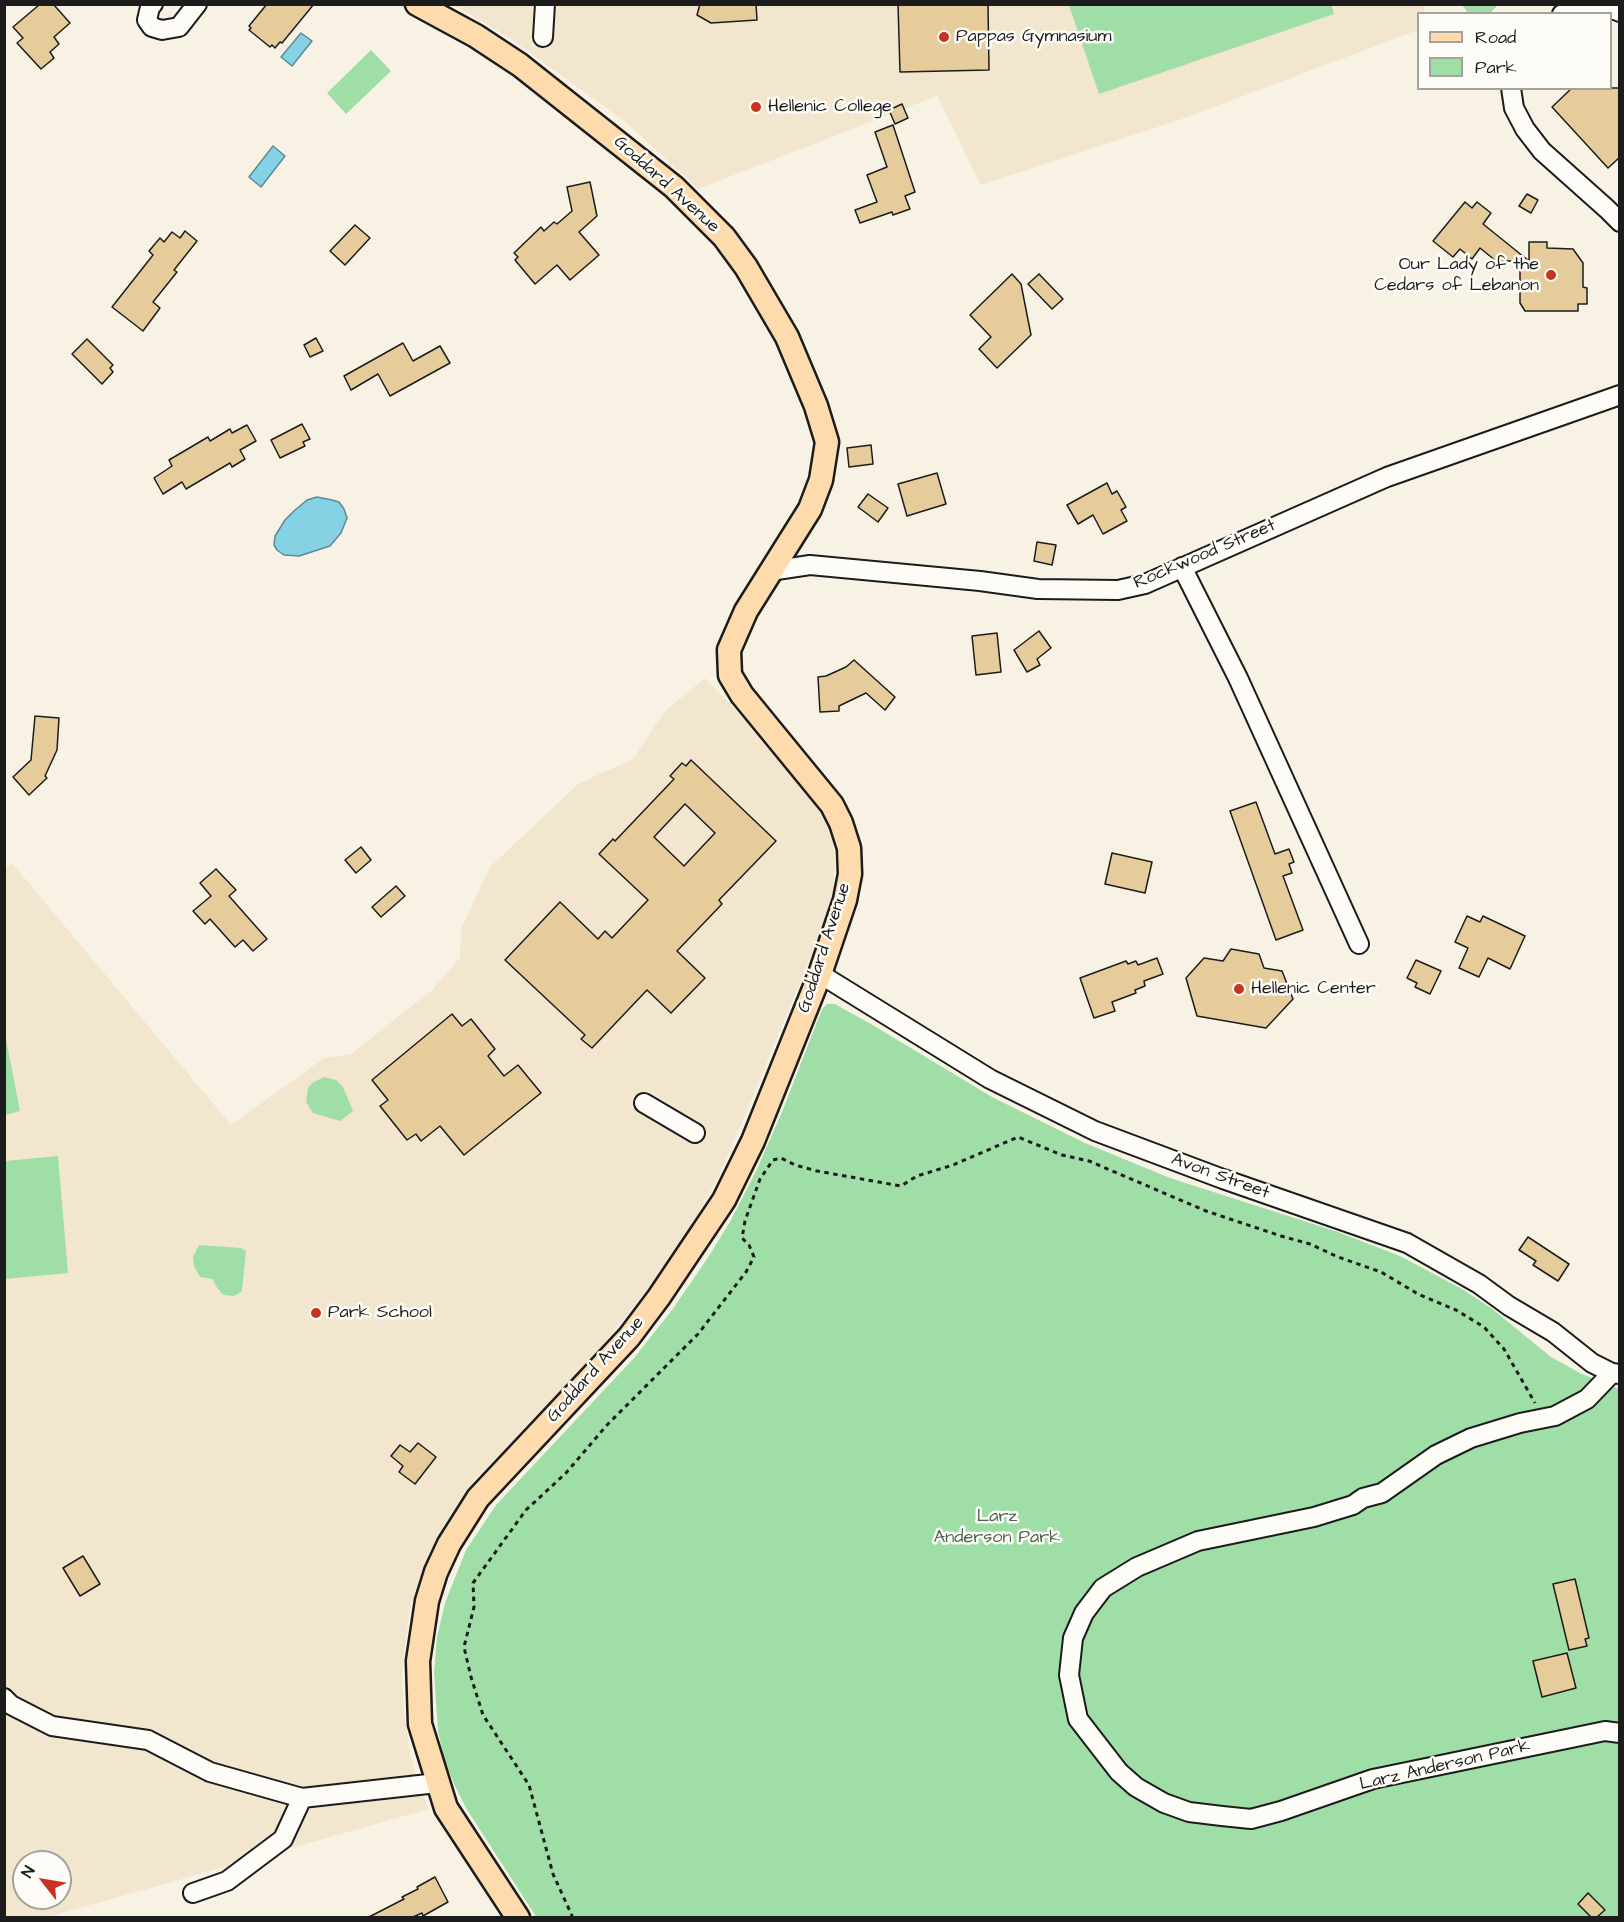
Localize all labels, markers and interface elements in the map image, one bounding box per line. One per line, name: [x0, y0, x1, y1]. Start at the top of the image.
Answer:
legend: [1417, 12, 1612, 90]
text: Road: [1475, 25, 1516, 50]
place label: Pappas Gymnasium: [956, 26, 1111, 48]
marker: Pappas Gymnasium: [937, 30, 951, 44]
text: Park: [1475, 55, 1517, 80]
place label: Hellenic College: [768, 96, 892, 118]
marker: Hellenic College: [749, 100, 763, 114]
street label: Goddard Avenue: [609, 132, 723, 238]
place label: Our Lady of the Cedars of Lebanon: [1374, 254, 1539, 296]
marker: Our Lady of the Cedars of Lebanon: [1544, 268, 1558, 282]
street label: Rockwood Street: [1131, 515, 1279, 595]
street label: Goddard Avenue: [794, 880, 856, 1016]
place label: Hellenic Center: [1251, 978, 1376, 1000]
marker: Hellenic Center: [1232, 982, 1246, 996]
street label: Avon Street: [1168, 1149, 1272, 1205]
place label: Park School: [328, 1302, 432, 1324]
marker: Park School: [309, 1306, 323, 1320]
street label: Goddard Avenue: [543, 1313, 649, 1427]
park label: Larz Anderson Park: [934, 1506, 1060, 1549]
street label: Larz Anderson Park: [1358, 1736, 1532, 1796]
north arrow: [12, 1850, 72, 1910]
text: N: [16, 1862, 40, 1882]

